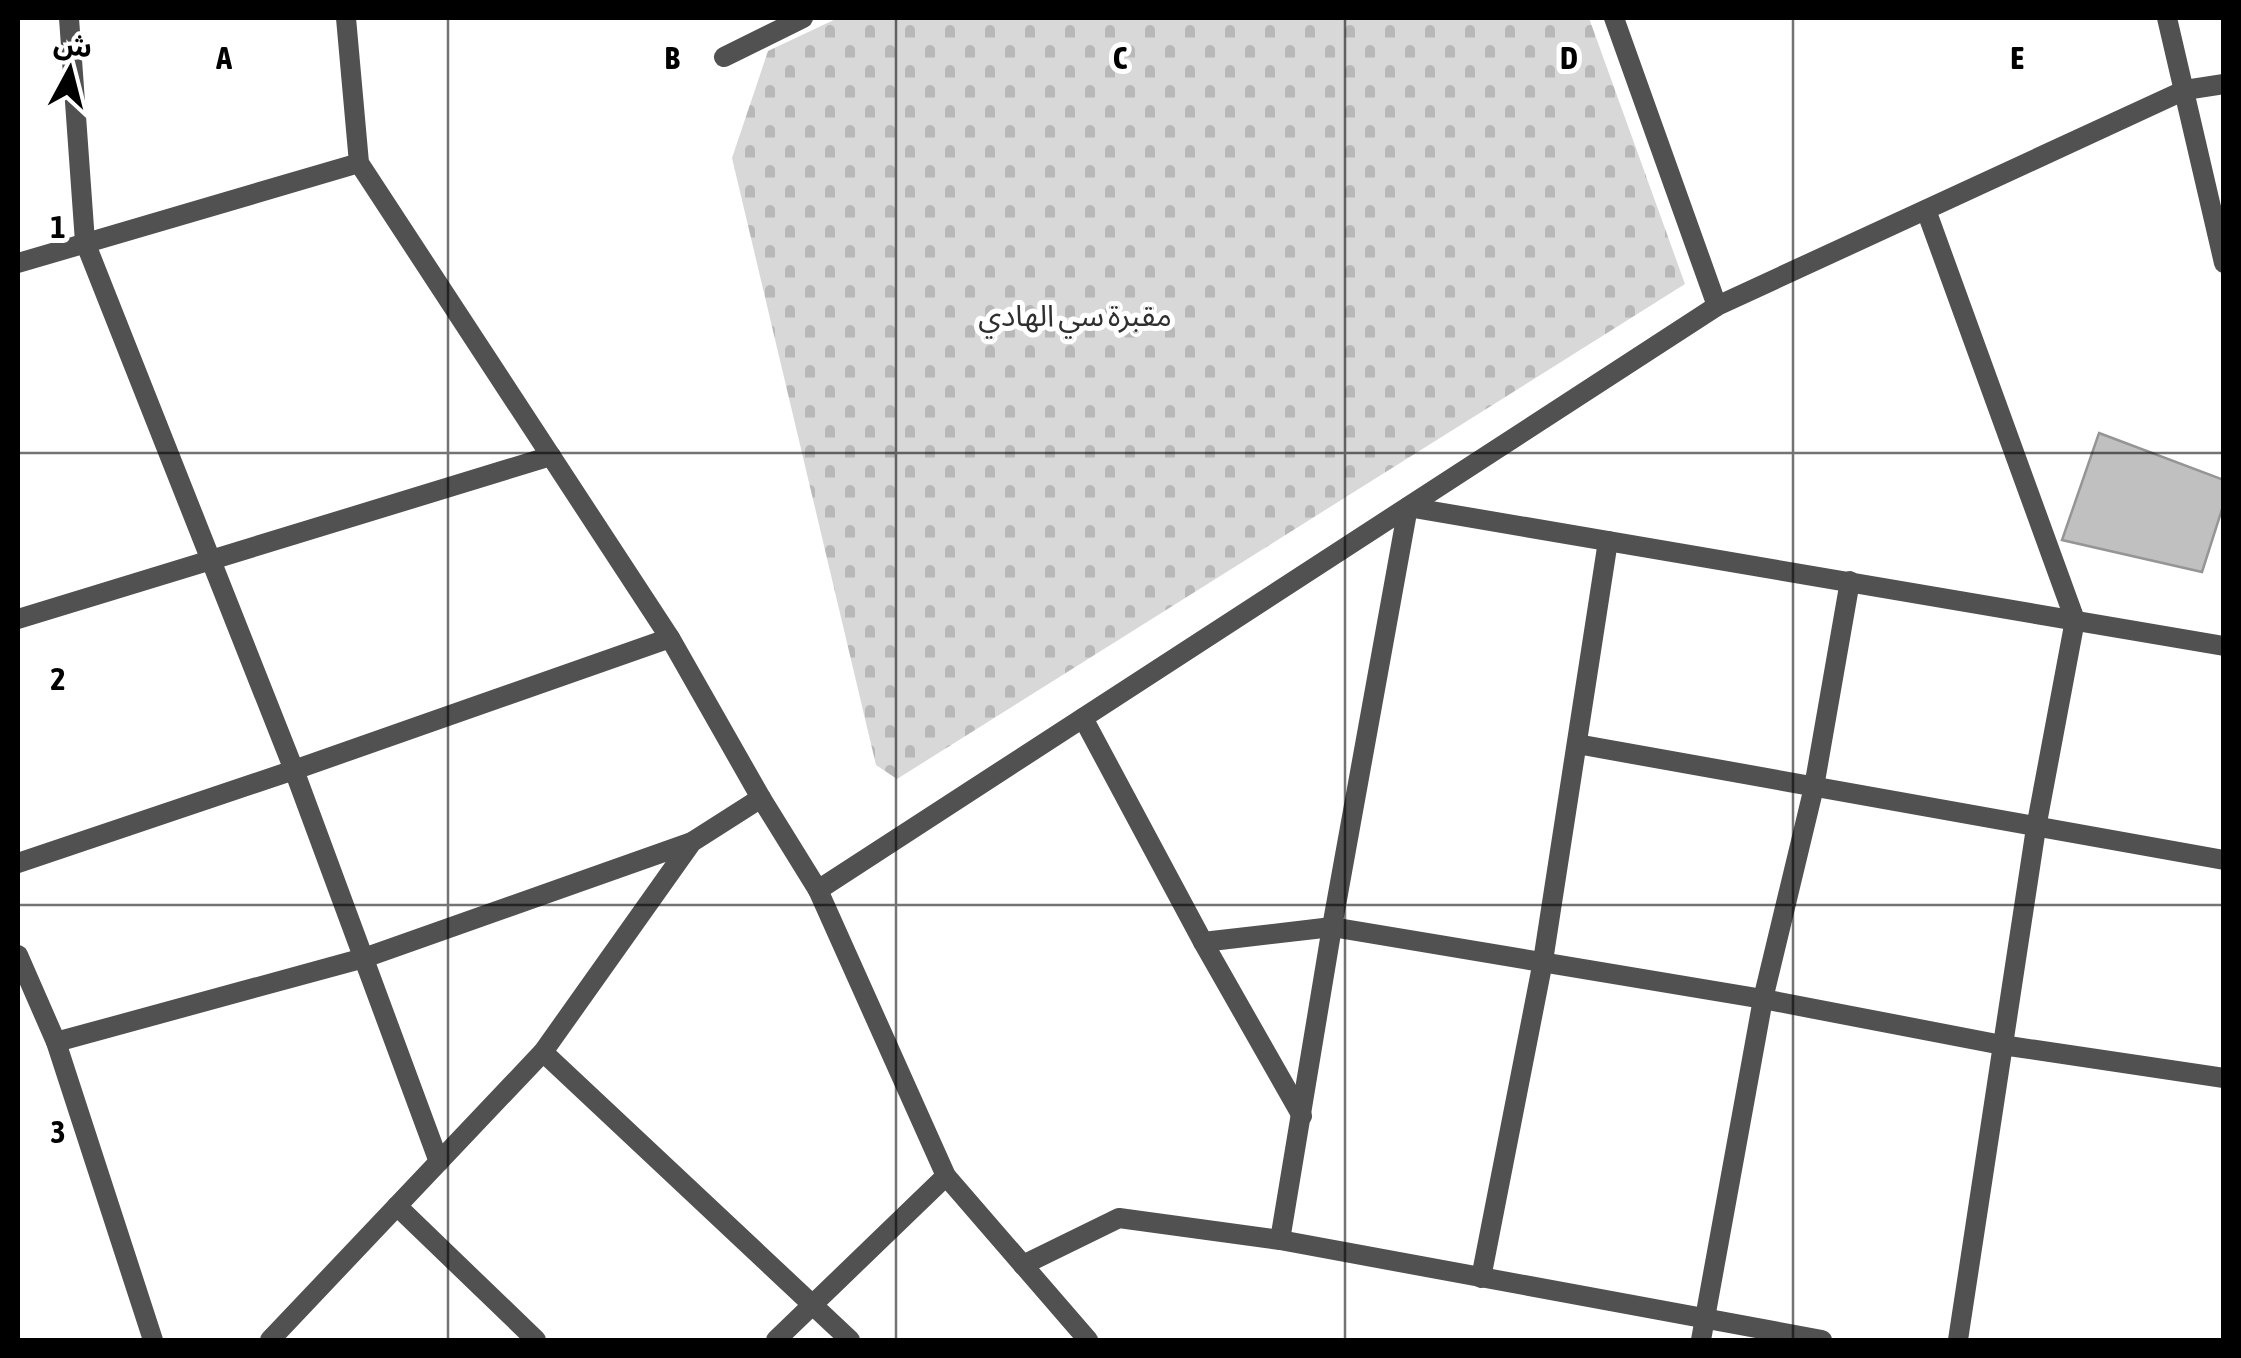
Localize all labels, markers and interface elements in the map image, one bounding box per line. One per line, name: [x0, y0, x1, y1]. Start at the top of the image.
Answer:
north arrow: [20, 20, 120, 120]
text: ش: [52, 27, 94, 63]
text: A: [215, 39, 232, 76]
text: B: [664, 39, 680, 76]
text: C: [1113, 39, 1128, 76]
text: D: [1560, 39, 1578, 76]
text: E: [2010, 39, 2024, 76]
text: 1: [50, 208, 66, 245]
park label: مقبرة سي الهادي: [978, 298, 1172, 339]
text: 2: [50, 660, 66, 697]
text: 3: [50, 1113, 66, 1150]

